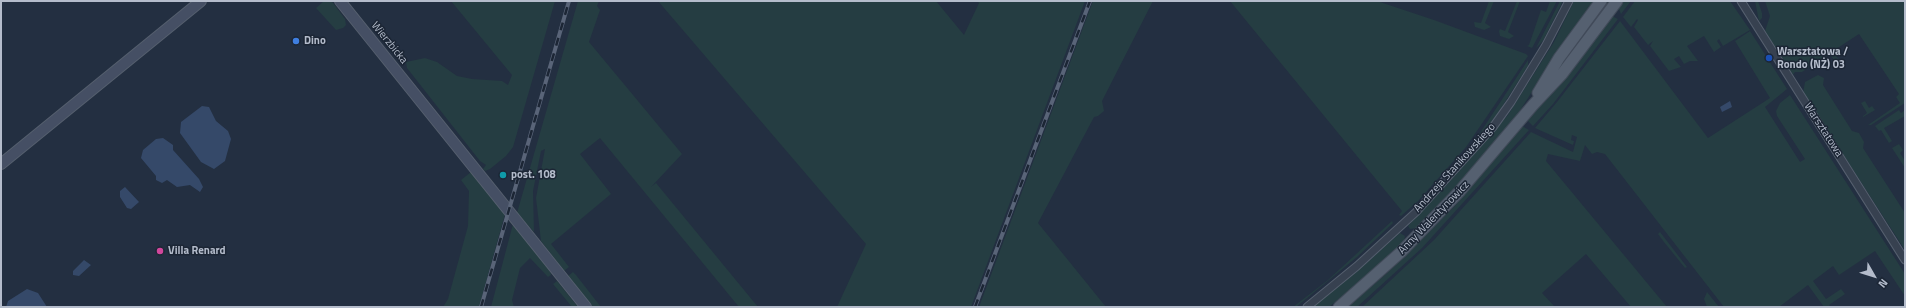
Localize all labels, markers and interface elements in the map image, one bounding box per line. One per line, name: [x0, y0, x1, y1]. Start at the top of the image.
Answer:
street label: Wierzbicka: [368, 19, 410, 67]
place label: Dino: [304, 34, 326, 48]
marker: Dino: [291, 36, 301, 46]
place label: Warsztatowa / Rondo (NŻ) 03: [1777, 45, 1848, 71]
marker: Warsztatowa / Rondo (NŻ) 03: [1764, 53, 1774, 63]
street label: Warsztatowa: [1801, 100, 1845, 160]
street label: Andrzeja Stanikowskiego: [1411, 121, 1499, 215]
place label: post. 108: [511, 168, 556, 182]
marker: post. 108: [498, 170, 508, 180]
street label: Anny Walentynowicz: [1396, 179, 1472, 257]
place label: Villa Renard: [168, 244, 226, 258]
marker: Villa Renard: [155, 246, 165, 256]
north arrow: [1854, 256, 1894, 296]
text: N: [1875, 276, 1892, 292]

